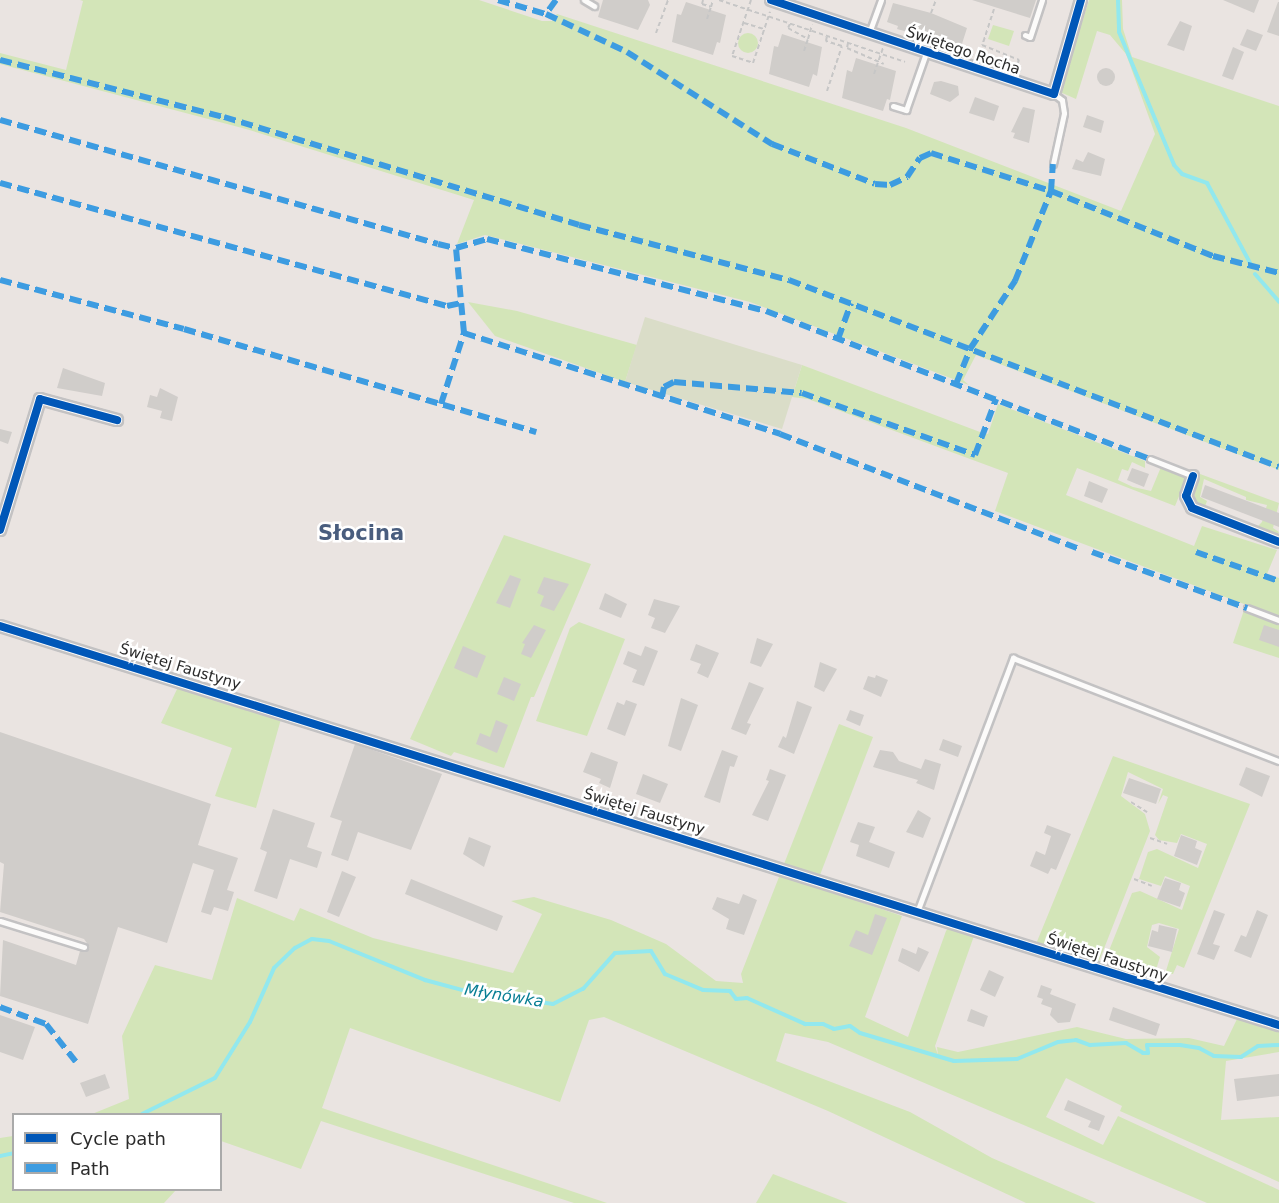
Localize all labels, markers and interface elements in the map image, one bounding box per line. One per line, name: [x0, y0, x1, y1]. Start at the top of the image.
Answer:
street label: Świętego Rocha: [904, 23, 1022, 79]
district label: Słocina: [318, 520, 404, 546]
street label: Świętej Faustyny: [117, 640, 243, 694]
street label: Świętej Faustyny: [581, 785, 707, 839]
street label: Świętej Faustyny: [1044, 930, 1170, 986]
water label: Młynówka: [463, 980, 545, 1012]
legend: [12, 1113, 222, 1191]
text: Cycle path: [70, 1128, 166, 1149]
text: Path: [70, 1158, 110, 1179]

